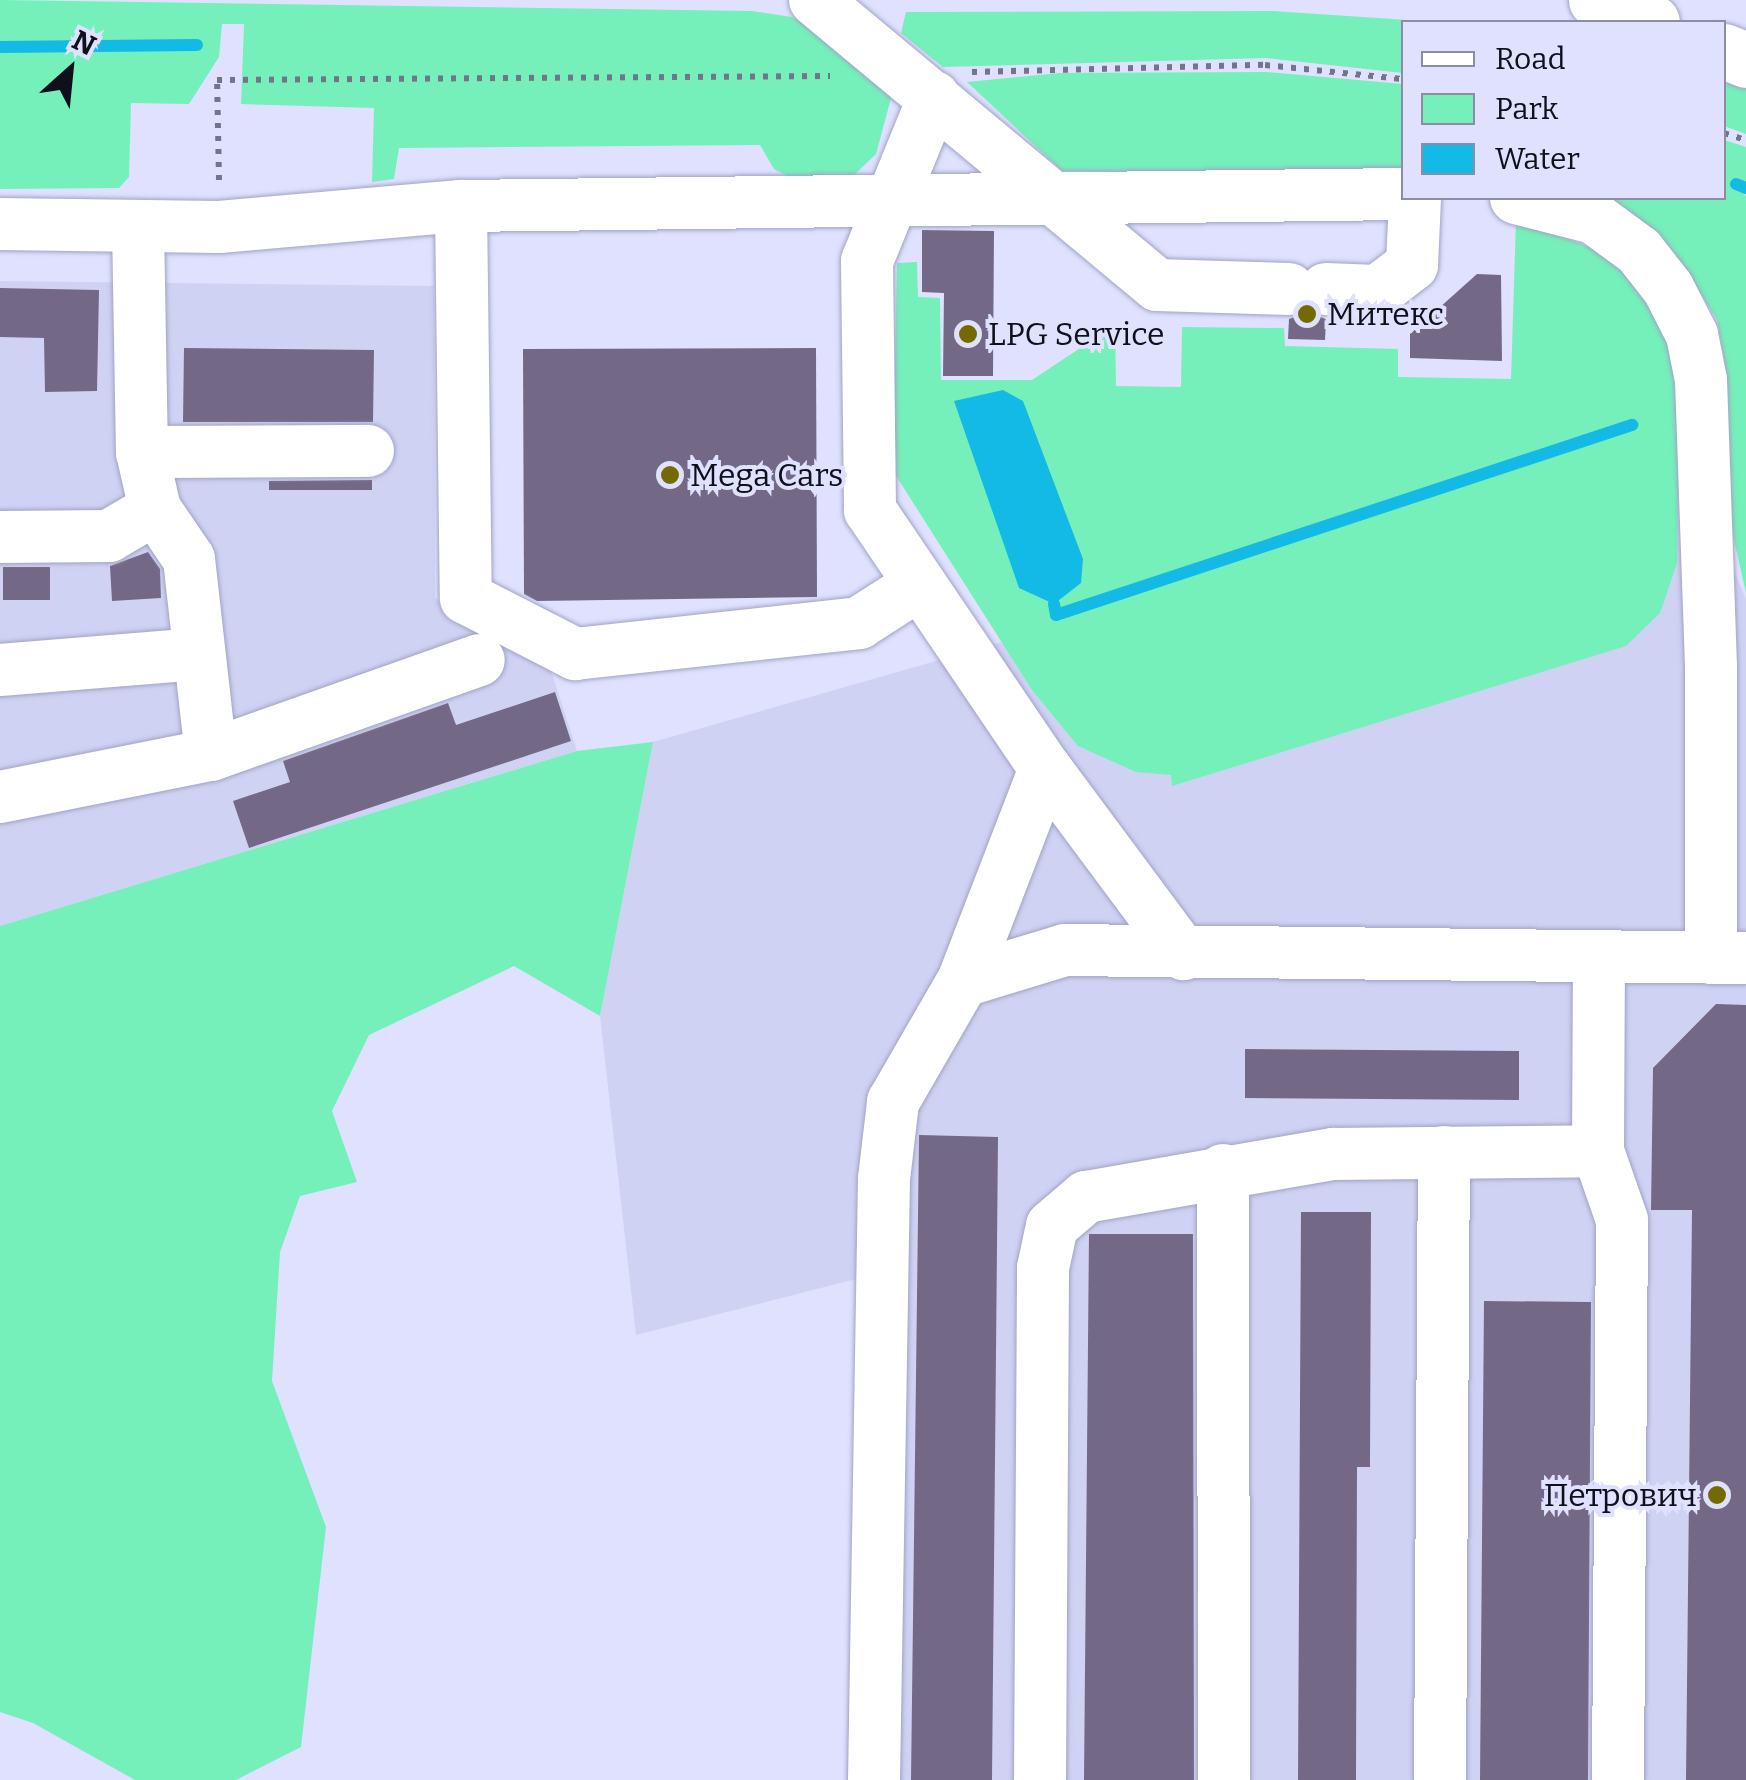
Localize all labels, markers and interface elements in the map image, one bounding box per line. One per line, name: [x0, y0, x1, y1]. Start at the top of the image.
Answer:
north arrow: [20, 20, 120, 120]
legend: [1401, 20, 1726, 200]
text: N: [67, 23, 101, 62]
text: Road: [1495, 41, 1566, 77]
text: Park: [1495, 91, 1558, 127]
text: Water: [1495, 141, 1580, 177]
place label: Митекс: [1327, 295, 1444, 333]
marker: Митекс: [1296, 303, 1318, 325]
place label: LPG Service: [988, 315, 1165, 353]
marker: LPG Service: [957, 323, 979, 345]
place label: Mega Cars: [690, 456, 843, 494]
marker: Mega Cars: [659, 464, 681, 486]
place label: Петрович: [1544, 1476, 1697, 1514]
marker: Петрович: [1706, 1484, 1728, 1506]

